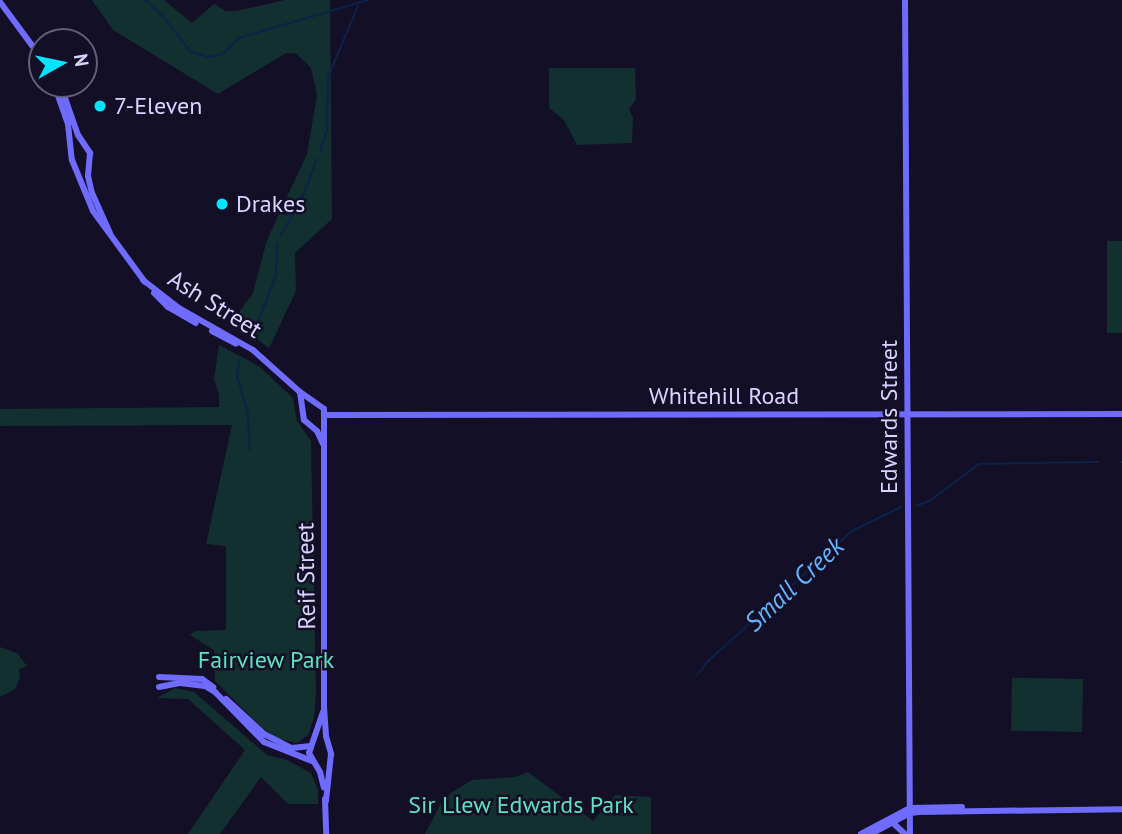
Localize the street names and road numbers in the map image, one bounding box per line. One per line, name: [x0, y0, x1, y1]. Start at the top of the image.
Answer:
street label: Ash Street: [163, 264, 267, 344]
street label: Edwards Street: [875, 340, 903, 494]
street label: Whitehill Road: [649, 382, 799, 410]
street label: Reif Street: [291, 522, 321, 630]

